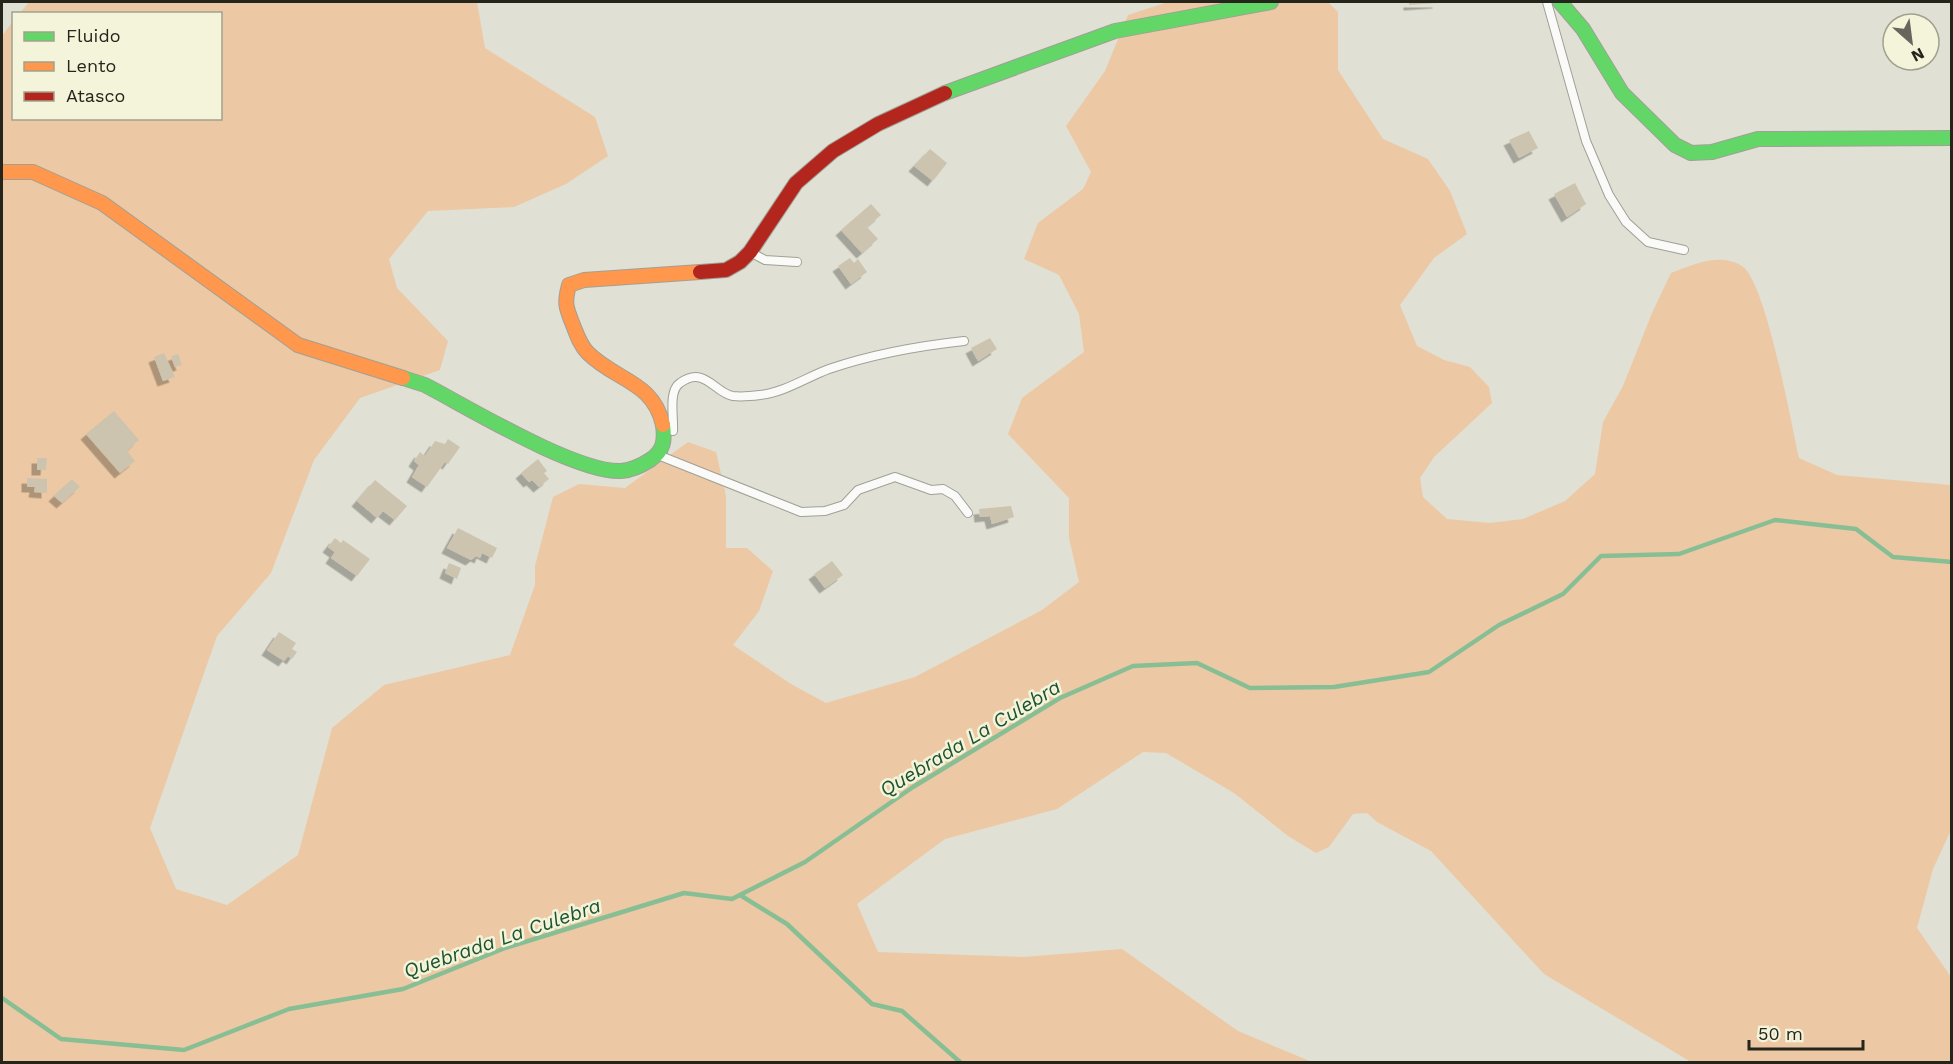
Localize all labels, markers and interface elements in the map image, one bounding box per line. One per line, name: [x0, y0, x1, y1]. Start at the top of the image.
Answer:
legend: [12, 12, 222, 120]
north arrow: [1881, 12, 1941, 72]
text: Fluido: [66, 25, 120, 46]
text: N: [1908, 44, 1928, 66]
text: Lento: [66, 55, 116, 76]
text: Atasco: [66, 85, 125, 106]
water label: Quebrada La Culebra: [875, 674, 1065, 802]
water label: Quebrada La Culebra: [400, 893, 604, 983]
scale bar: [1749, 1013, 1863, 1051]
text: 50 m: [1758, 1023, 1803, 1044]

